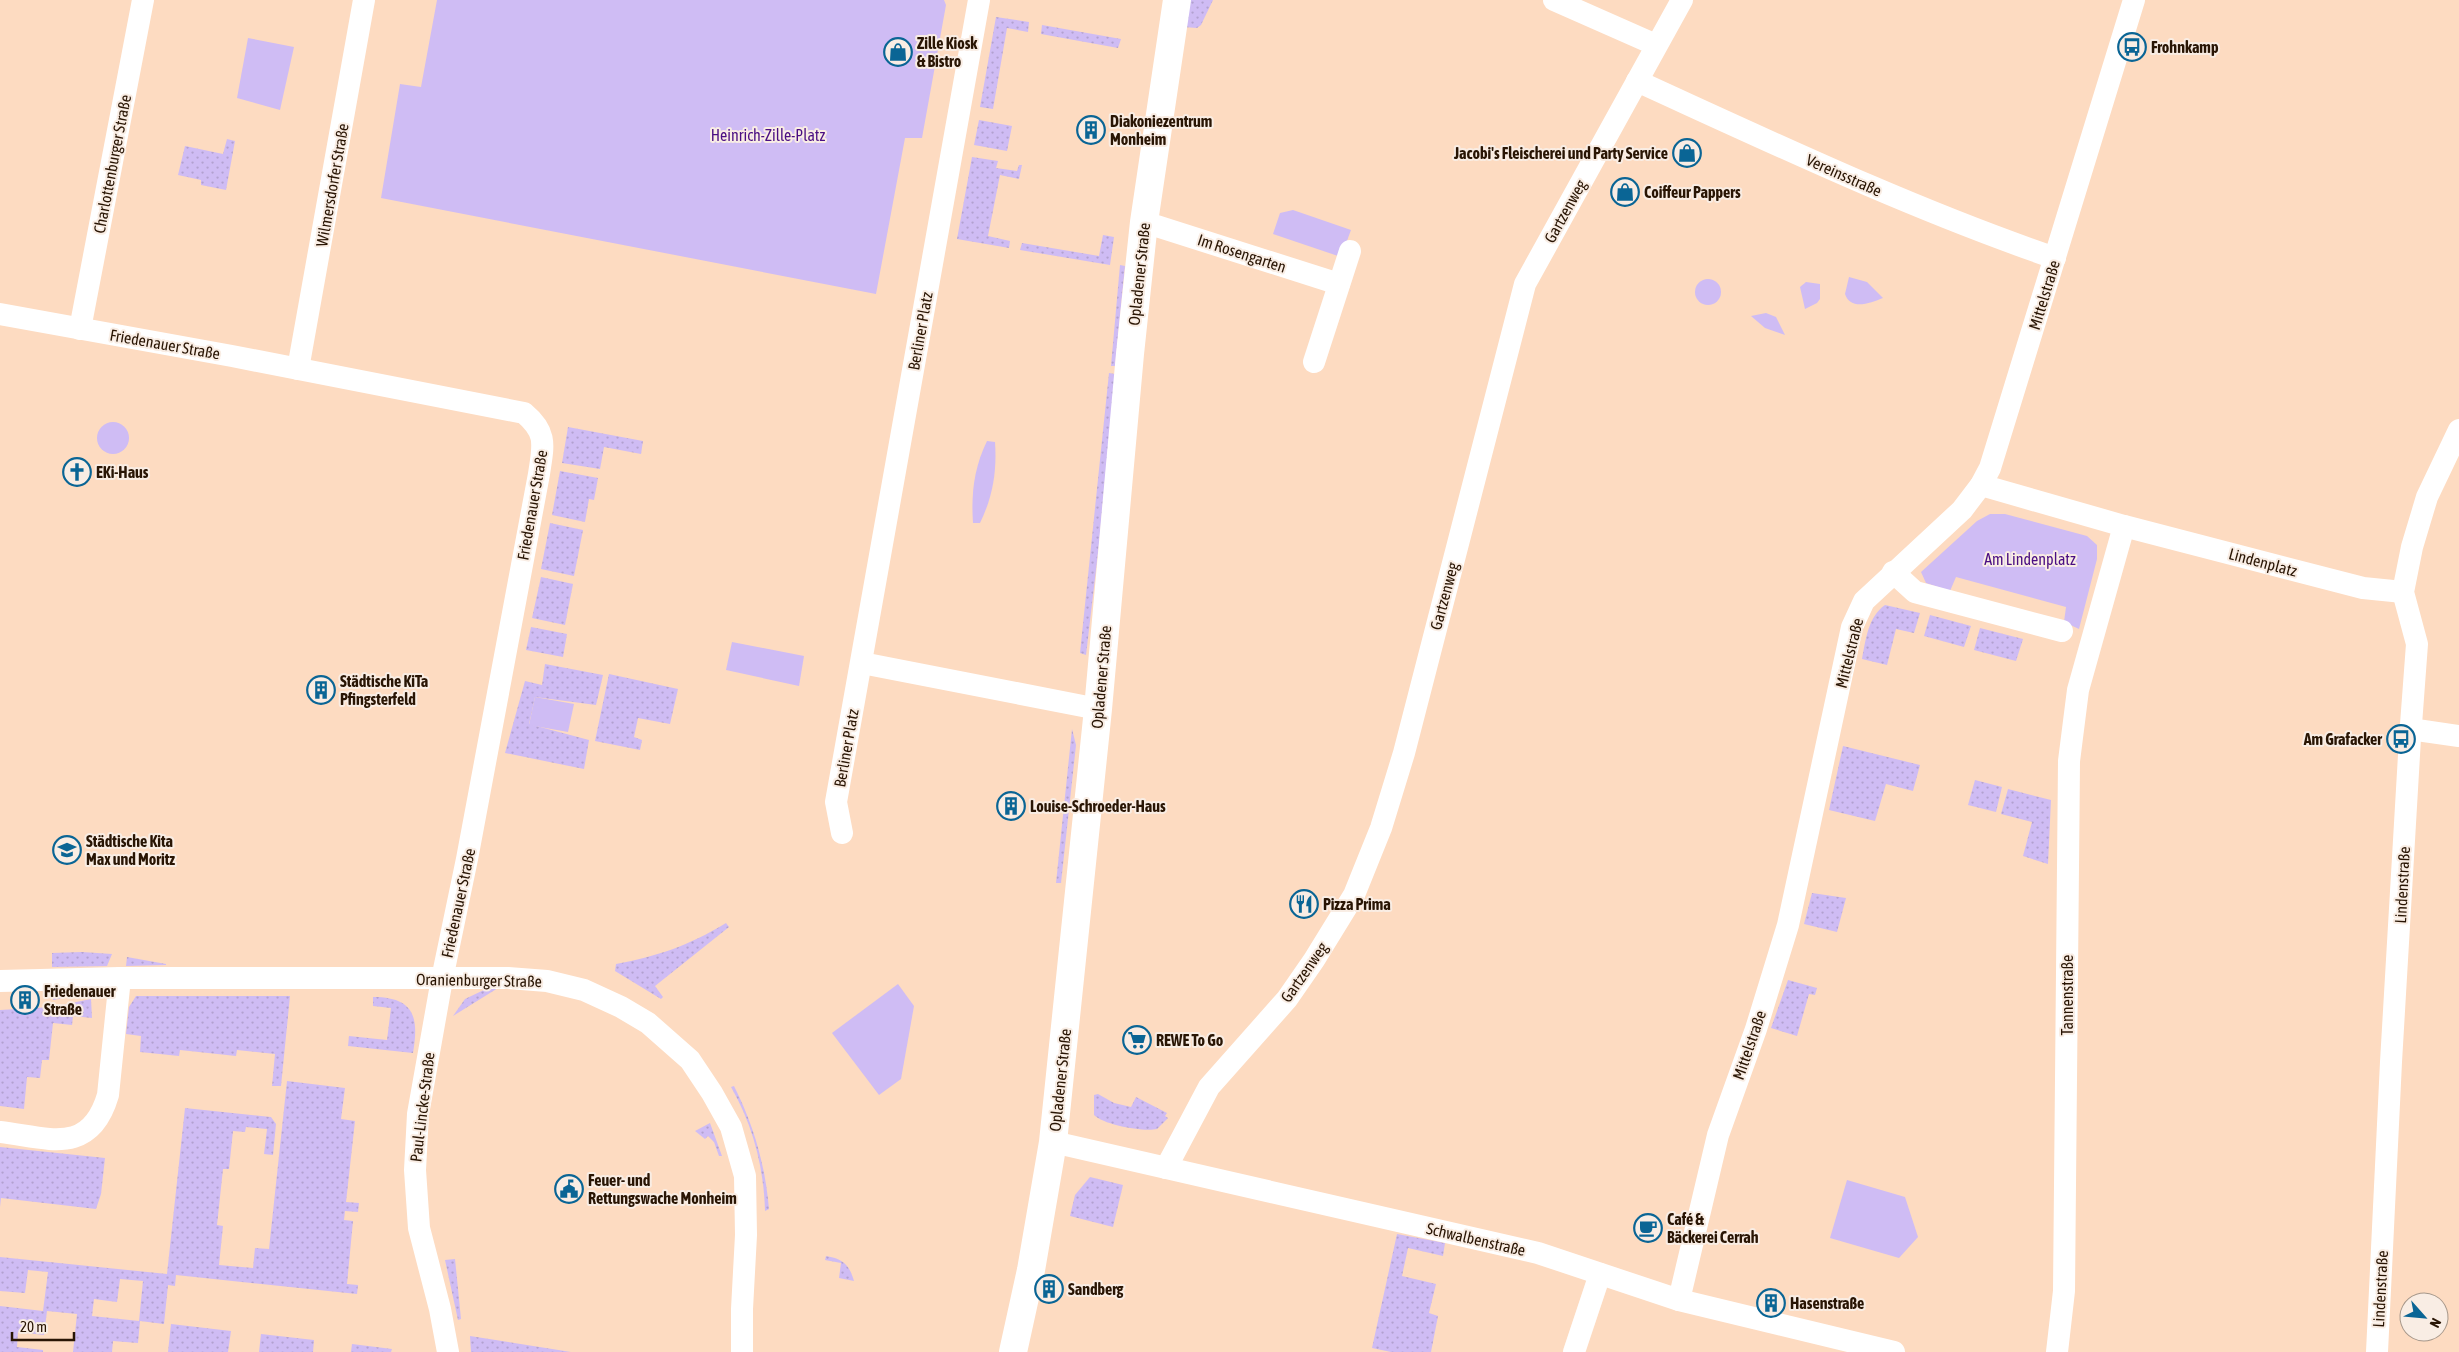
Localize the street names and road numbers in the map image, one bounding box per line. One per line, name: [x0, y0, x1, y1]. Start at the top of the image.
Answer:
street label: Charlottenburger Straße: [90, 93, 135, 235]
street label: Wilmersdorfer Straße: [312, 122, 352, 248]
street label: Vereinsstraße: [1804, 150, 1884, 200]
street label: Gartzenweg: [1540, 176, 1591, 246]
street label: Opladener Straße: [1125, 222, 1154, 326]
street label: Im Rosengarten: [1195, 230, 1289, 277]
street label: Mittelstraße: [2025, 258, 2063, 332]
street label: Berliner Platz: [904, 290, 936, 372]
street label: Friedenauer Straße: [108, 325, 222, 363]
street label: Friedenauer Straße: [513, 448, 551, 562]
street label: Lindenplatz: [2227, 544, 2299, 581]
street label: Gartzenweg: [1426, 560, 1463, 632]
street label: Mittelstraße: [1832, 616, 1866, 690]
street label: Opladener Straße: [1088, 625, 1115, 729]
street label: Berliner Platz: [830, 707, 862, 789]
street label: Lindenstraße: [2391, 846, 2413, 924]
street label: Friedenauer Straße: [438, 847, 478, 959]
street label: Gartzenweg: [1277, 938, 1332, 1006]
street label: Tannenstraße: [2058, 955, 2076, 1035]
street label: Oranienburger Straße: [416, 970, 542, 991]
street label: Mittelstraße: [1729, 1008, 1769, 1082]
street label: Opladener Straße: [1046, 1028, 1075, 1132]
street label: Paul-Lincke-Straße: [406, 1051, 438, 1163]
street label: Schwalbenstraße: [1425, 1219, 1527, 1259]
street label: Lindenstraße: [2369, 1250, 2391, 1328]

